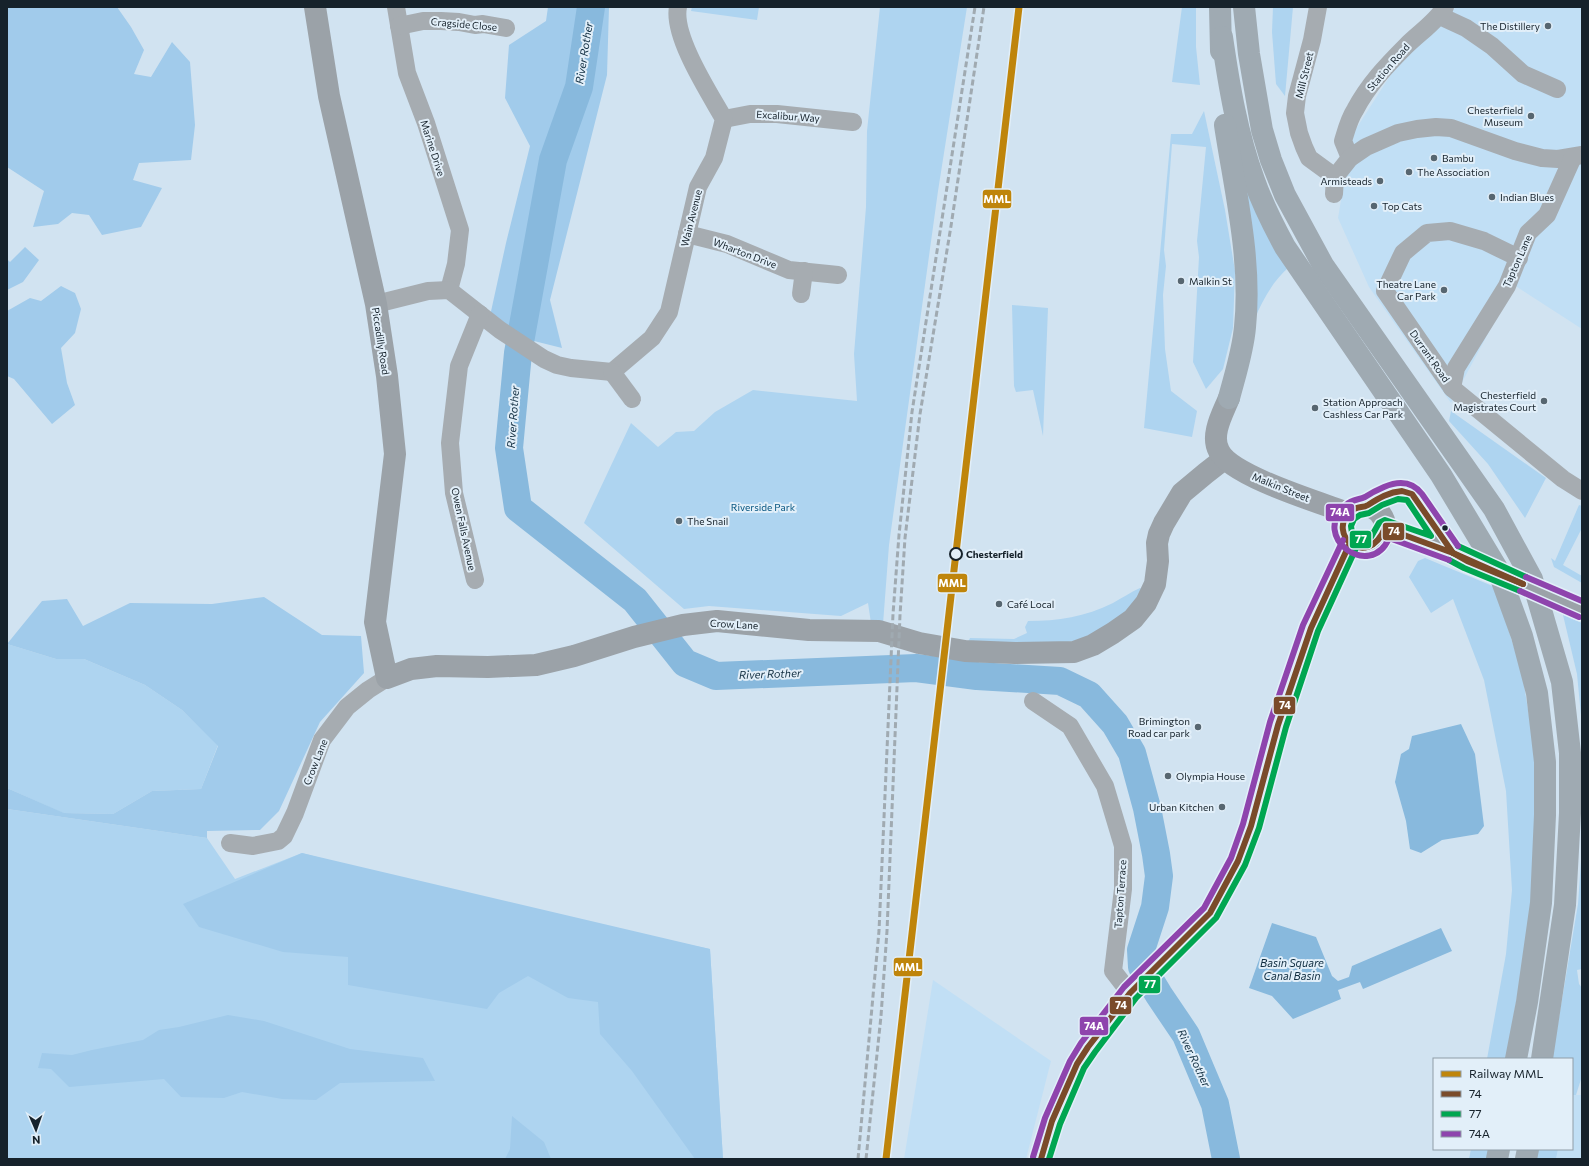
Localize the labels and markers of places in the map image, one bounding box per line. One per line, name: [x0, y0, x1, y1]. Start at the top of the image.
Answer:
place label: The Distillery: [1480, 20, 1540, 32]
marker: The Distillery: [1543, 21, 1553, 31]
place label: Chesterfield Museum: [1467, 104, 1523, 128]
marker: Chesterfield Museum: [1526, 111, 1536, 121]
place label: Bambu: [1442, 152, 1474, 164]
marker: Bambu: [1429, 153, 1439, 163]
place label: The Association: [1417, 166, 1489, 178]
marker: The Association: [1404, 167, 1414, 177]
place label: Armisteads: [1320, 175, 1372, 187]
marker: Armisteads: [1375, 176, 1385, 186]
place label: Indian Blues: [1500, 191, 1555, 203]
marker: Indian Blues: [1487, 192, 1497, 202]
place label: Top Cats: [1382, 200, 1423, 212]
marker: Top Cats: [1369, 201, 1379, 211]
place label: Malkin St: [1189, 275, 1232, 287]
marker: Malkin St: [1176, 276, 1186, 286]
place label: Theatre Lane Car Park: [1376, 278, 1437, 302]
marker: Theatre Lane Car Park: [1439, 285, 1449, 295]
place label: Chesterfield Magistrates Court: [1453, 389, 1536, 413]
place label: Station Approach Cashless Car Park: [1323, 396, 1404, 420]
marker: Chesterfield Magistrates Court: [1539, 396, 1549, 406]
marker: Station Approach Cashless Car Park: [1310, 403, 1320, 413]
place label: The Snail: [687, 515, 728, 527]
marker: The Snail: [674, 516, 684, 526]
unlabelled marker: [1440, 523, 1450, 533]
marker: Chesterfield: [949, 547, 963, 561]
place label: Chesterfield: [966, 548, 1023, 560]
place label: Café Local: [1007, 598, 1054, 610]
marker: Café Local: [994, 599, 1004, 609]
place label: Brimington Road car park: [1128, 715, 1191, 739]
marker: Brimington Road car park: [1193, 722, 1203, 732]
place label: Olympia House: [1176, 770, 1245, 782]
marker: Olympia House: [1163, 771, 1173, 781]
place label: Urban Kitchen: [1149, 801, 1214, 813]
marker: Urban Kitchen: [1217, 802, 1227, 812]

